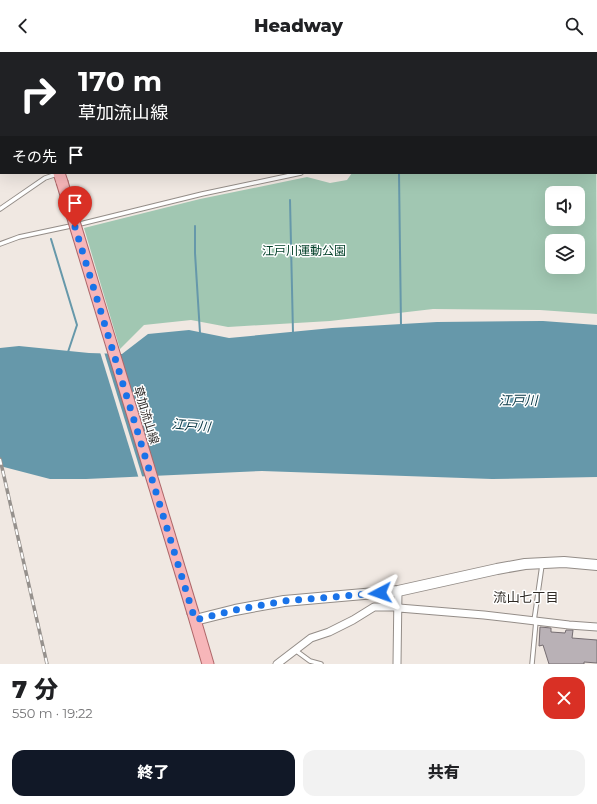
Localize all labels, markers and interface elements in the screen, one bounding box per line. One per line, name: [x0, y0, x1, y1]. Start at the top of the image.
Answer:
icon: back: [12, 15, 34, 37]
text: Headway: [254, 15, 343, 37]
icon: search: [563, 15, 585, 37]
text: 170 m: [78, 64, 162, 98]
icon: right: [12, 68, 64, 120]
text: 草加流山線: [78, 102, 168, 124]
icon: arrive: [65, 144, 87, 166]
text: その先: [12, 147, 57, 166]
pin: [58, 186, 92, 227]
map controls: [545, 186, 585, 274]
button: sound: [545, 186, 585, 226]
icon: arrive: [64, 192, 86, 214]
button: layers: [545, 234, 585, 274]
park label: 江戸川運動公園: [262, 243, 346, 258]
street label: 草加流山線: [131, 384, 162, 446]
water label: 江戸川: [498, 392, 539, 408]
water label: 江戸川: [171, 415, 213, 435]
position arrow: [359, 572, 401, 614]
district label: 流山七丁目: [493, 589, 559, 605]
text: 7 分: [12, 675, 58, 704]
button: close: [543, 677, 585, 719]
text: 550 m · 19:22: [12, 705, 93, 721]
button: 終了: [12, 750, 295, 796]
button: 共有: [303, 750, 585, 796]

